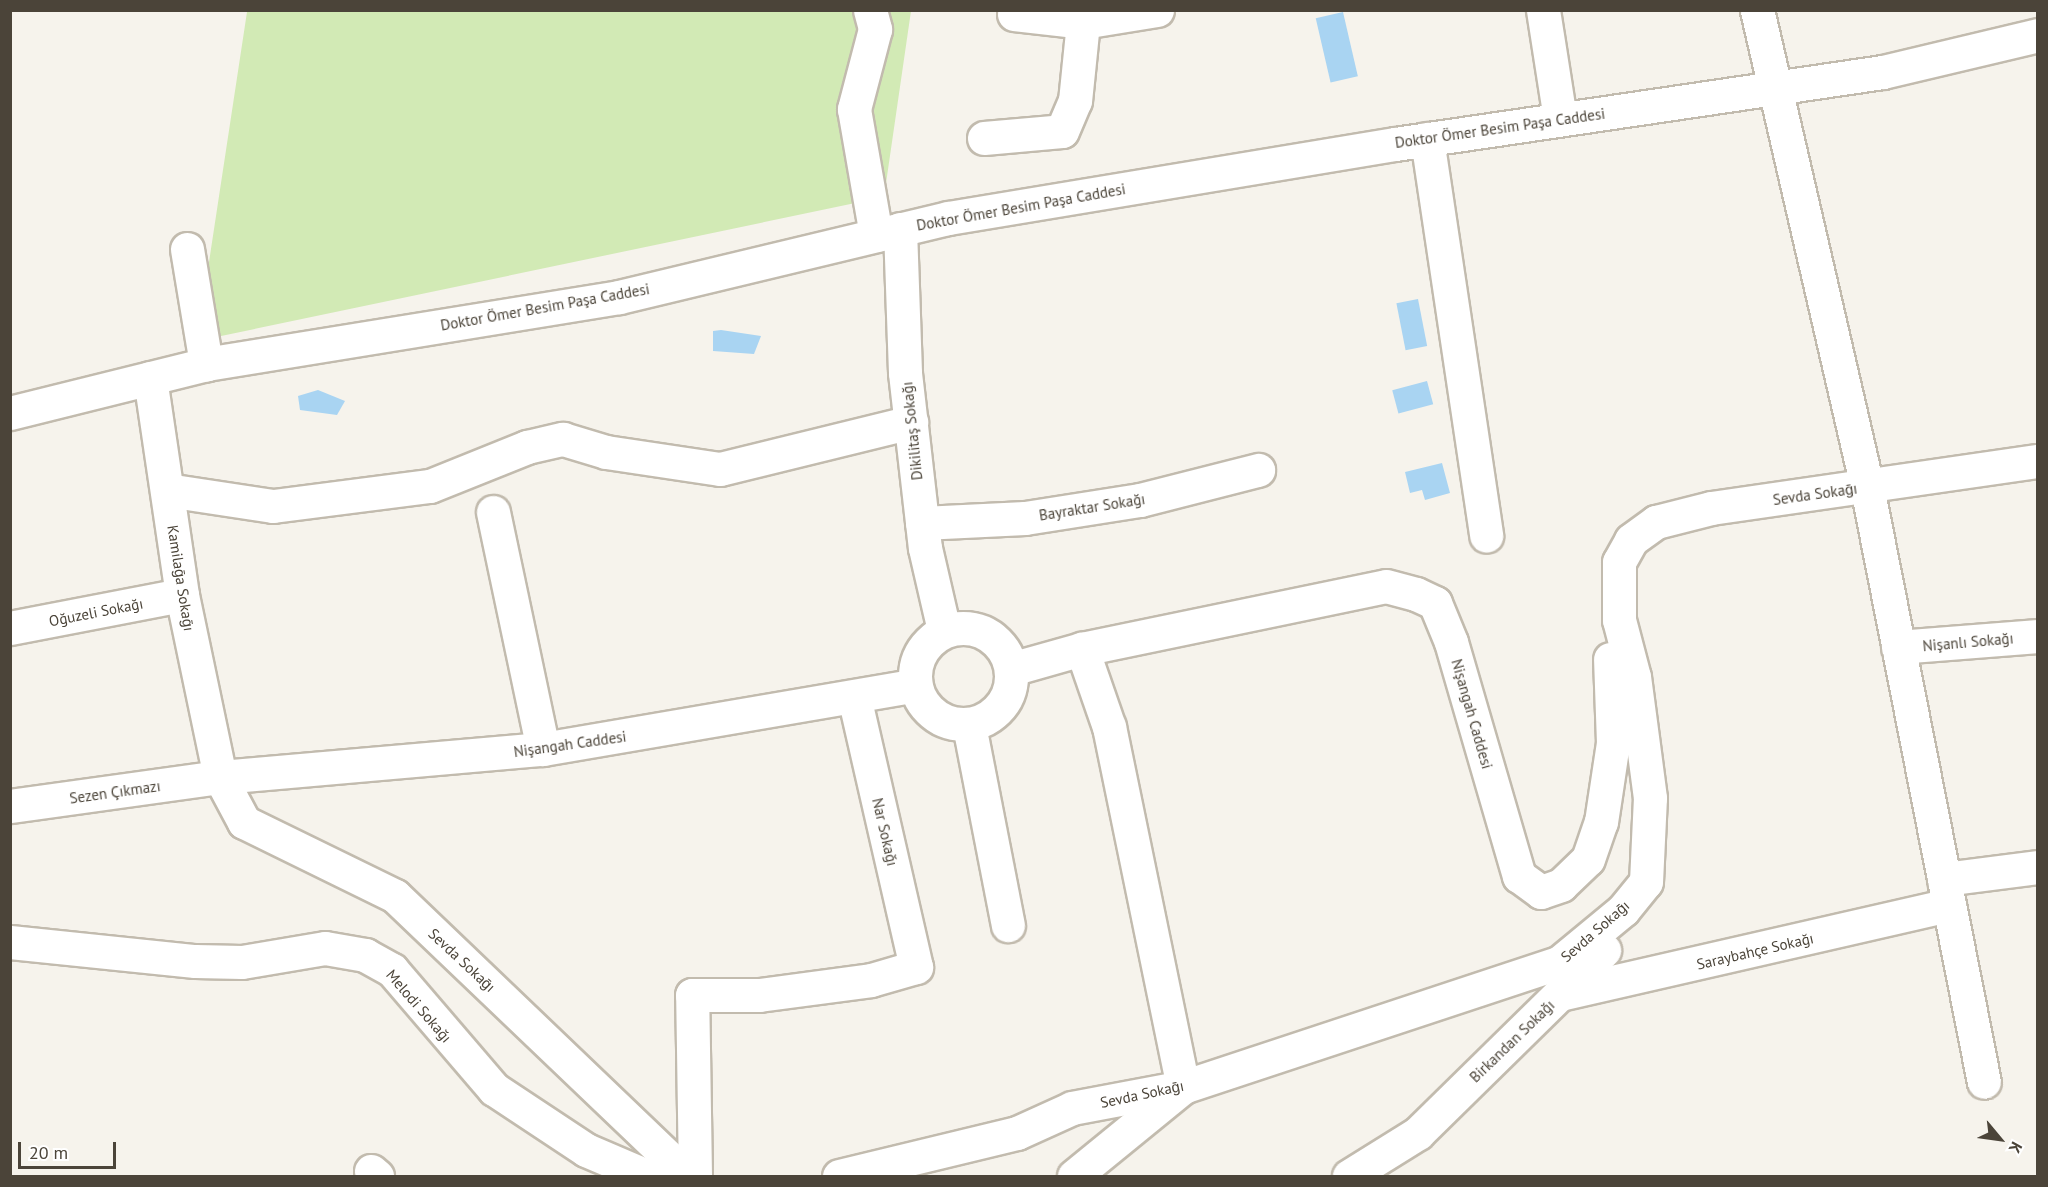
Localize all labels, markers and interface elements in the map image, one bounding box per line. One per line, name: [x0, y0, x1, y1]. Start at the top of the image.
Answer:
street label: Doktor Ömer Besim Paşa Caddesi: [1394, 104, 1606, 152]
street label: Doktor Ömer Besim Paşa Caddesi: [915, 180, 1127, 234]
street label: Doktor Ömer Besim Paşa Caddesi: [439, 280, 651, 334]
street label: Dikilitaş Sokağı: [898, 381, 926, 481]
street label: Sevda Sokaḡı: [1772, 479, 1858, 509]
street label: Bayraktar Sokağı: [1038, 490, 1146, 524]
street label: Kamilaḡa Sokaḡı: [164, 524, 198, 632]
street label: Oğuzeli Sokağı: [47, 594, 145, 630]
street label: Nişanlı Sokağı: [1922, 629, 2014, 655]
street label: Nişangah Caddesi: [1448, 657, 1496, 771]
street label: Nişangah Caddesi: [512, 727, 628, 761]
street label: Sezen Çıkmazı: [68, 777, 162, 807]
street label: Nar Sokağı: [868, 796, 902, 868]
street label: Sevda Sokaḡı: [1557, 896, 1633, 966]
street label: Sevda Sokaḡı: [425, 924, 499, 996]
street label: Saraybahçe Sokağı: [1695, 929, 1815, 973]
street label: Melodi Sokağı: [382, 966, 456, 1046]
street label: Birkandan Sokağı: [1466, 996, 1558, 1086]
street label: Sevda Sokaḡı: [1099, 1076, 1185, 1112]
north arrow: [1970, 1109, 2030, 1169]
scale bar: [21, 1130, 118, 1168]
text: K: [2005, 1139, 2027, 1157]
text: 20 m: [29, 1141, 68, 1164]

